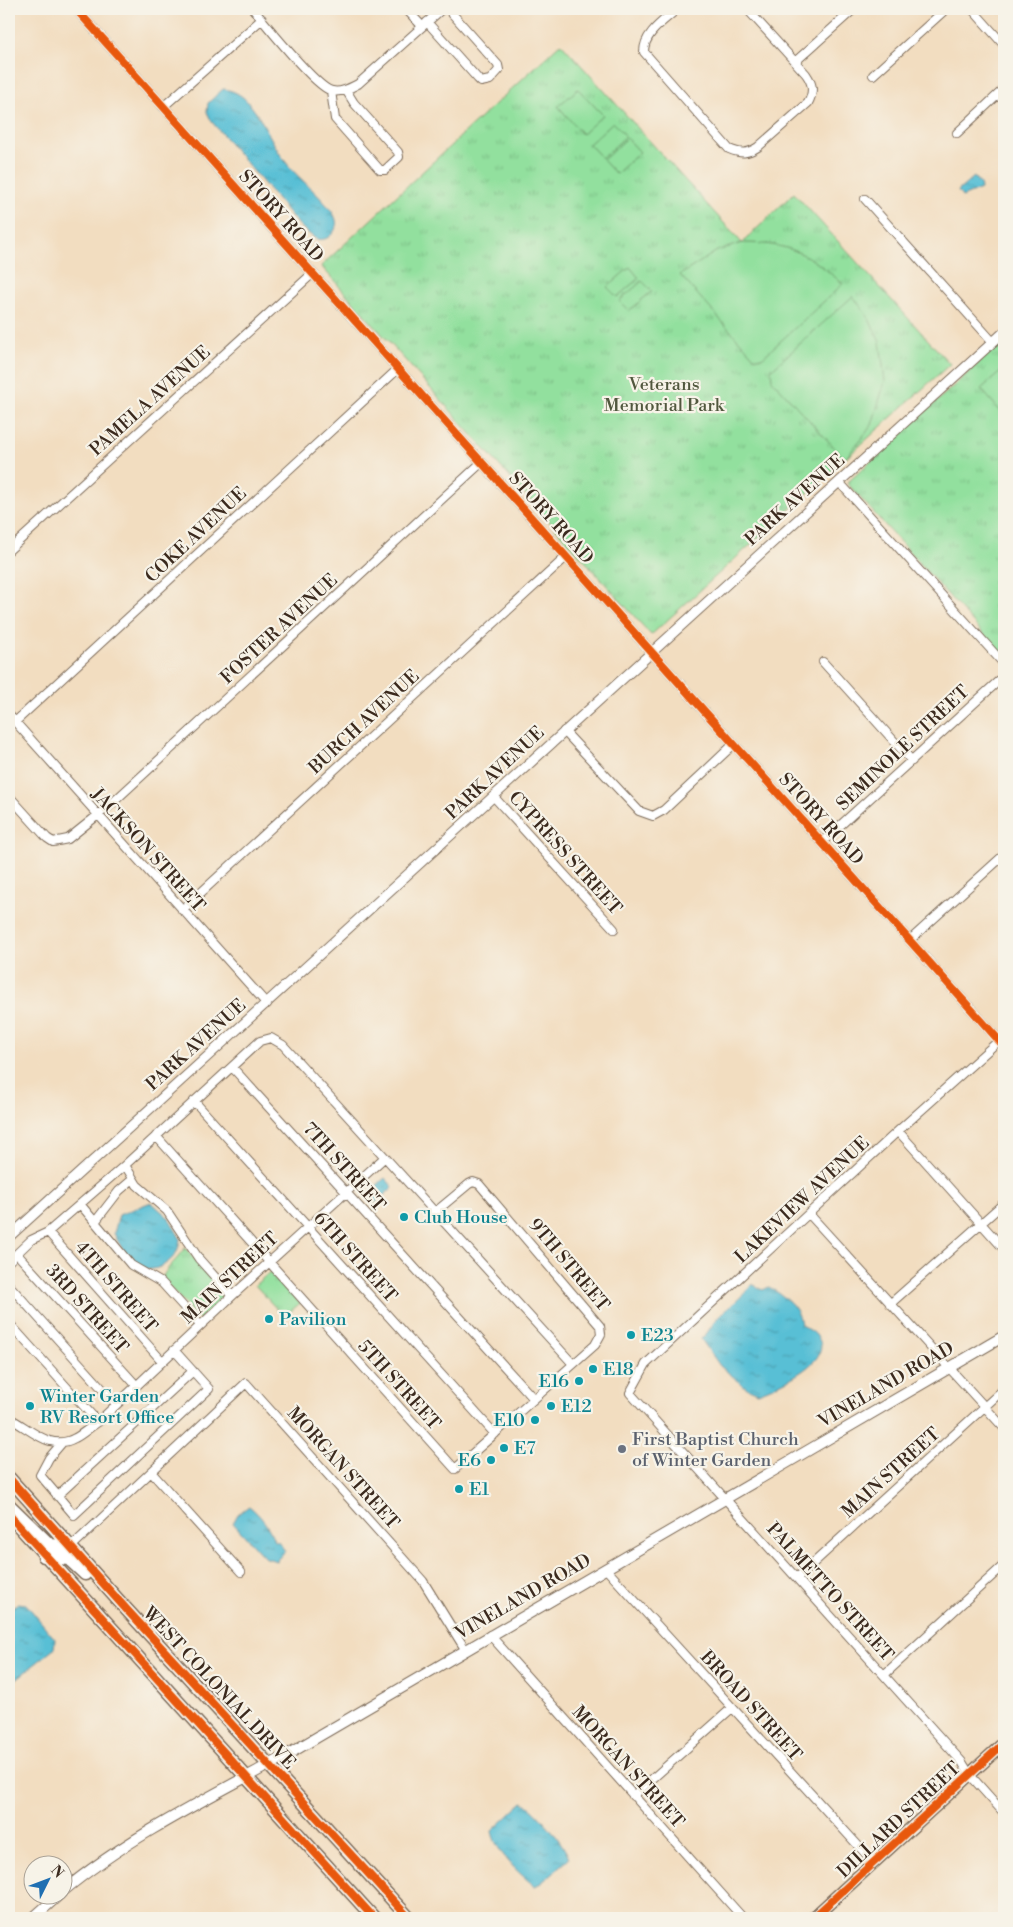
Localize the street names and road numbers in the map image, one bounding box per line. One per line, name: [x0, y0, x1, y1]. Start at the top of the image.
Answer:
street label: STORY ROAD: [234, 165, 328, 267]
street label: PAMELA AVENUE: [85, 341, 215, 461]
street label: PARK AVENUE: [740, 449, 850, 551]
street label: STORY ROAD: [504, 467, 598, 569]
street label: COKE AVENUE: [140, 482, 252, 588]
street label: FOSTER AVENUE: [216, 569, 342, 689]
street label: BURCH AVENUE: [303, 665, 424, 780]
street label: SEMINOLE STREET: [832, 680, 974, 816]
street label: PARK AVENUE: [441, 721, 549, 825]
street label: STORY ROAD: [774, 768, 868, 870]
street label: JACKSON STREET: [85, 782, 210, 917]
street label: CYPRESS STREET: [503, 786, 627, 920]
street label: PARK AVENUE: [141, 994, 251, 1096]
street label: 7TH STREET: [298, 1118, 390, 1217]
street label: LAKEVIEW AVENUE: [730, 1132, 874, 1268]
street label: 6TH STREET: [308, 1207, 402, 1307]
street label: 9TH STREET: [523, 1214, 615, 1316]
street label: MAIN STREET: [177, 1227, 284, 1329]
street label: 4TH STREET: [70, 1236, 162, 1338]
street label: 3RD STREET: [41, 1259, 133, 1359]
street label: 5TH STREET: [353, 1335, 446, 1435]
street label: VINELAND ROAD: [813, 1337, 958, 1434]
street label: MORGAN STREET: [282, 1402, 404, 1534]
street label: MAIN STREET: [837, 1423, 945, 1523]
street label: PALMETTO STREET: [762, 1518, 899, 1666]
street label: VINELAND ROAD: [450, 1549, 595, 1646]
street label: WEST COLONIAL DRIVE: [137, 1601, 300, 1774]
street label: BROAD STREET: [695, 1645, 807, 1766]
street label: MORGAN STREET: [567, 1701, 689, 1833]
street label: DILLARD STREET: [833, 1757, 966, 1883]

